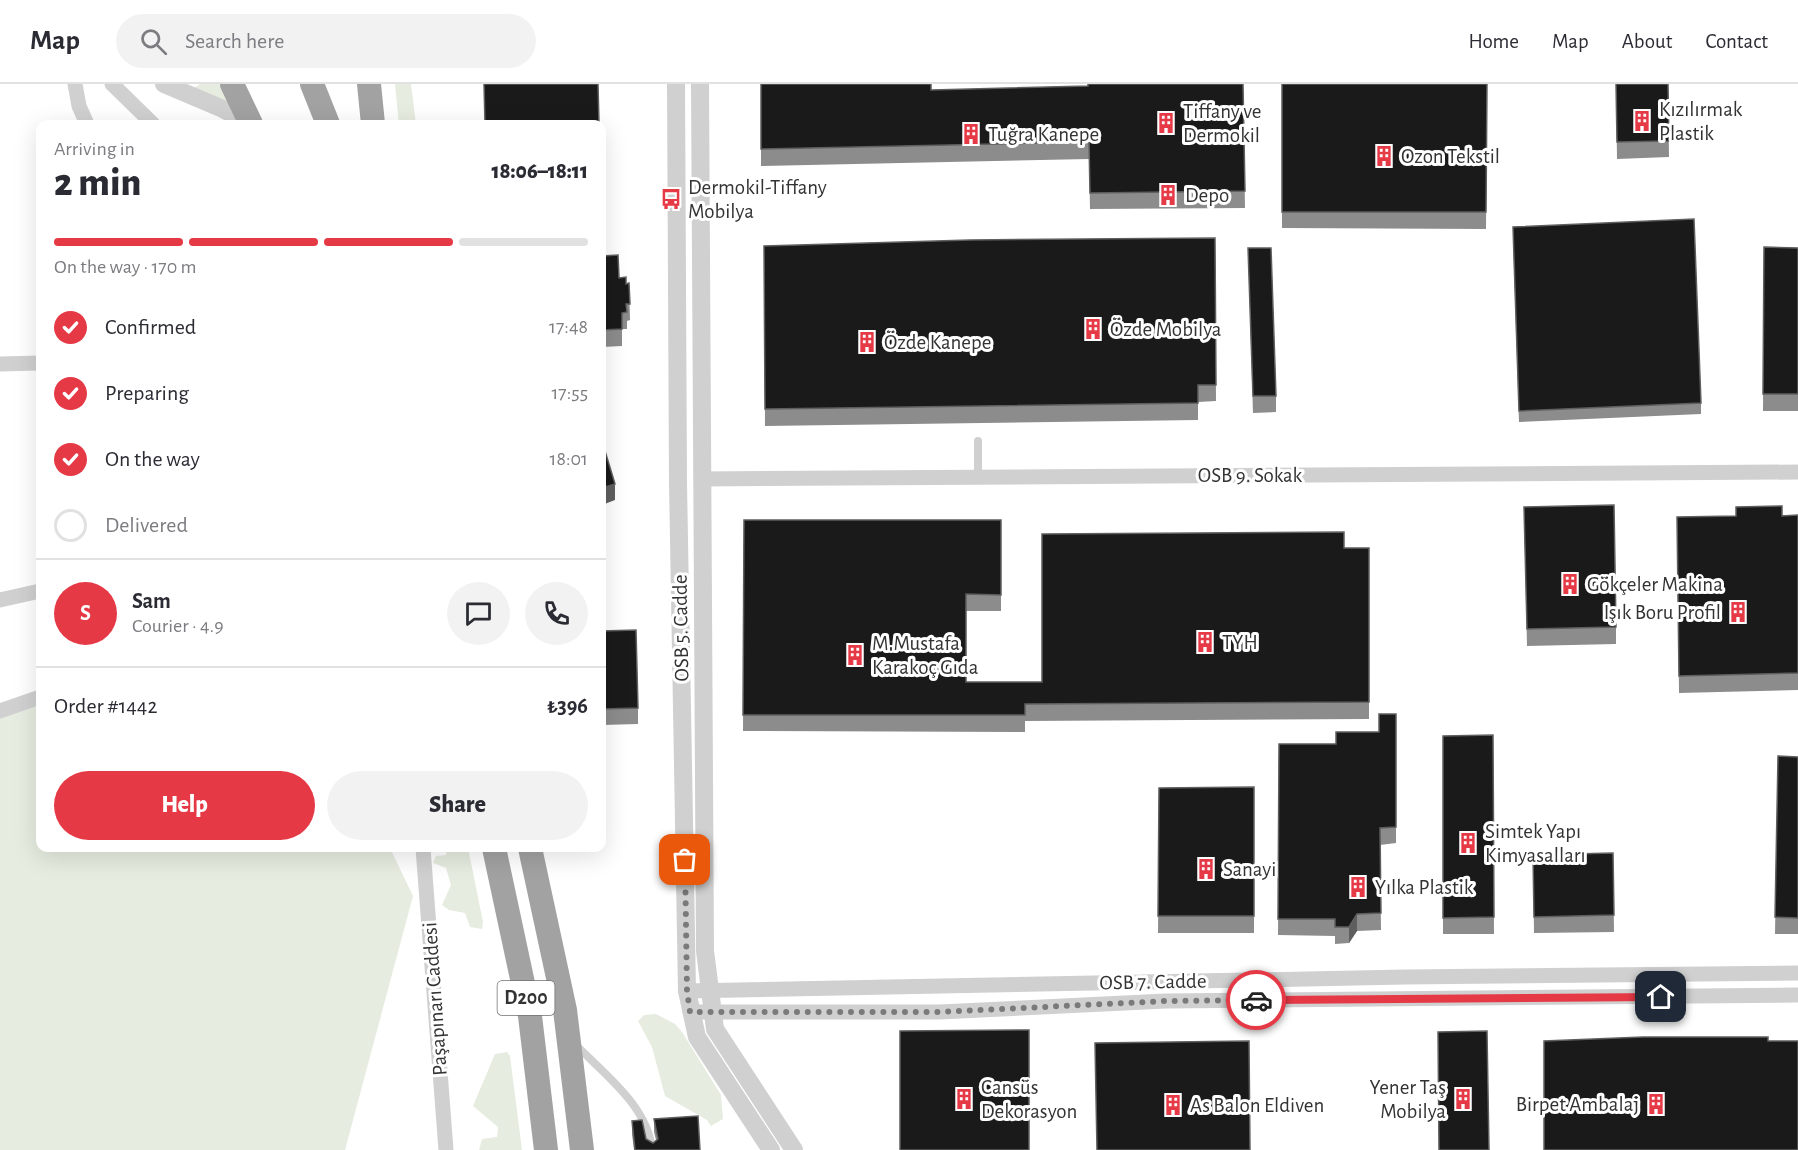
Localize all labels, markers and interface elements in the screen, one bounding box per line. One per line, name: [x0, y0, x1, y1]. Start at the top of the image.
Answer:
search box: [116, 14, 536, 68]
icon: search: [137, 25, 170, 58]
text: Map: [30, 27, 80, 55]
text: Search here: [185, 30, 284, 52]
text: Home: [1468, 31, 1519, 52]
text: Map: [1552, 31, 1589, 52]
text: About: [1622, 31, 1672, 52]
text: Contact: [1705, 31, 1768, 52]
place label: Kızılırmak Plastik: [1659, 99, 1743, 144]
place label: Tiffany ve Dermokil: [1183, 101, 1262, 146]
building icon: Kızılırmak Plastik: [1630, 109, 1654, 133]
building icon: Tiffany ve Dermokil: [1154, 111, 1178, 135]
building icon: Tuğra Kanepe: [959, 122, 983, 146]
place label: Tuğra Kanepe: [988, 124, 1099, 145]
text: Arriving in: [54, 139, 135, 159]
building icon: Ozon Tekstil: [1372, 144, 1396, 168]
place label: Ozon Tekstil: [1401, 146, 1500, 167]
text: 18:06–18:11: [491, 160, 588, 182]
text: 2 min: [54, 164, 141, 203]
place label: Dermokil-Tiffany Mobilya: [688, 177, 827, 222]
building icon: Depo: [1156, 183, 1180, 207]
place label: Depo: [1185, 185, 1229, 206]
bus stop icon: Dermokil-Tiffany Mobilya: [659, 187, 683, 211]
text: On the way · 170 m: [54, 257, 197, 277]
icon: check: [54, 311, 87, 344]
text: Confirmed: [105, 316, 196, 338]
text: 17:48: [549, 317, 588, 337]
building icon: Özde Mobilya: [1081, 317, 1105, 341]
place label: Özde Mobilya: [1110, 318, 1222, 340]
building icon: Özde Kanepe: [855, 330, 879, 354]
place label: Özde Kanepe: [884, 331, 991, 353]
icon: check: [54, 377, 87, 410]
text: Preparing: [105, 382, 189, 404]
text: 17:55: [551, 383, 588, 403]
icon: check: [54, 443, 87, 476]
text: On the way: [105, 448, 200, 470]
text: 18:01: [550, 449, 588, 469]
street label: OSB 9. Sokak: [1198, 465, 1303, 486]
text: Delivered: [105, 514, 188, 536]
building icon: Gökçeler Makina: [1558, 572, 1582, 596]
street label: OSB 5. Cadde: [670, 574, 692, 682]
place label: Gökçeler Makina: [1587, 574, 1723, 595]
button: chat: [447, 582, 510, 645]
button: phone: [525, 582, 588, 645]
text: Sam: [132, 590, 171, 612]
building icon: Işık Boru Profil: [1726, 600, 1750, 624]
text: S: [80, 602, 91, 624]
place label: Işık Boru Profil: [1604, 602, 1721, 623]
text: Courier · 4.9: [132, 616, 224, 636]
building icon: TYH: [1193, 630, 1217, 654]
place label: TYH: [1222, 632, 1258, 653]
place label: M.Mustafa Karakoç Gıda: [872, 633, 979, 678]
building icon: M.Mustafa Karakoç Gıda: [843, 643, 867, 667]
text: Order #1442: [54, 695, 157, 717]
text: ₺396: [547, 695, 588, 717]
button: Help: [54, 771, 315, 840]
button: Share: [327, 771, 588, 840]
place label: Simtek Yapı Kimyasalları: [1485, 821, 1586, 866]
building icon: Simtek Yapı Kimyasalları: [1456, 831, 1480, 855]
pin: [659, 834, 710, 885]
icon: bag: [668, 843, 701, 876]
building icon: Sanayi: [1194, 857, 1218, 881]
place label: Sanayi: [1223, 859, 1276, 880]
building icon: Yılka Plastik: [1346, 875, 1370, 899]
place label: Yılka Plastik: [1375, 877, 1474, 898]
street label: Paşapınarı Caddesi: [419, 922, 451, 1076]
courier: [1226, 970, 1286, 1030]
street label: OSB 7. Cadde: [1099, 971, 1207, 993]
pin: [1635, 971, 1686, 1022]
icon: home: [1644, 980, 1677, 1013]
road number: D200: [498, 981, 554, 1015]
icon: car: [1240, 984, 1273, 1017]
place label: Cansüs Dekorasyon: [981, 1077, 1077, 1122]
place label: Yener Taş Mobilya: [1369, 1077, 1446, 1122]
building icon: Cansüs Dekorasyon: [952, 1087, 976, 1111]
building icon: Yener Taş Mobilya: [1451, 1087, 1475, 1111]
building icon: Birpet Ambalaj: [1644, 1092, 1668, 1116]
building icon: As Balon Eldiven: [1161, 1093, 1185, 1117]
place label: Birpet Ambalaj: [1516, 1094, 1639, 1115]
place label: As Balon Eldiven: [1190, 1095, 1324, 1116]

